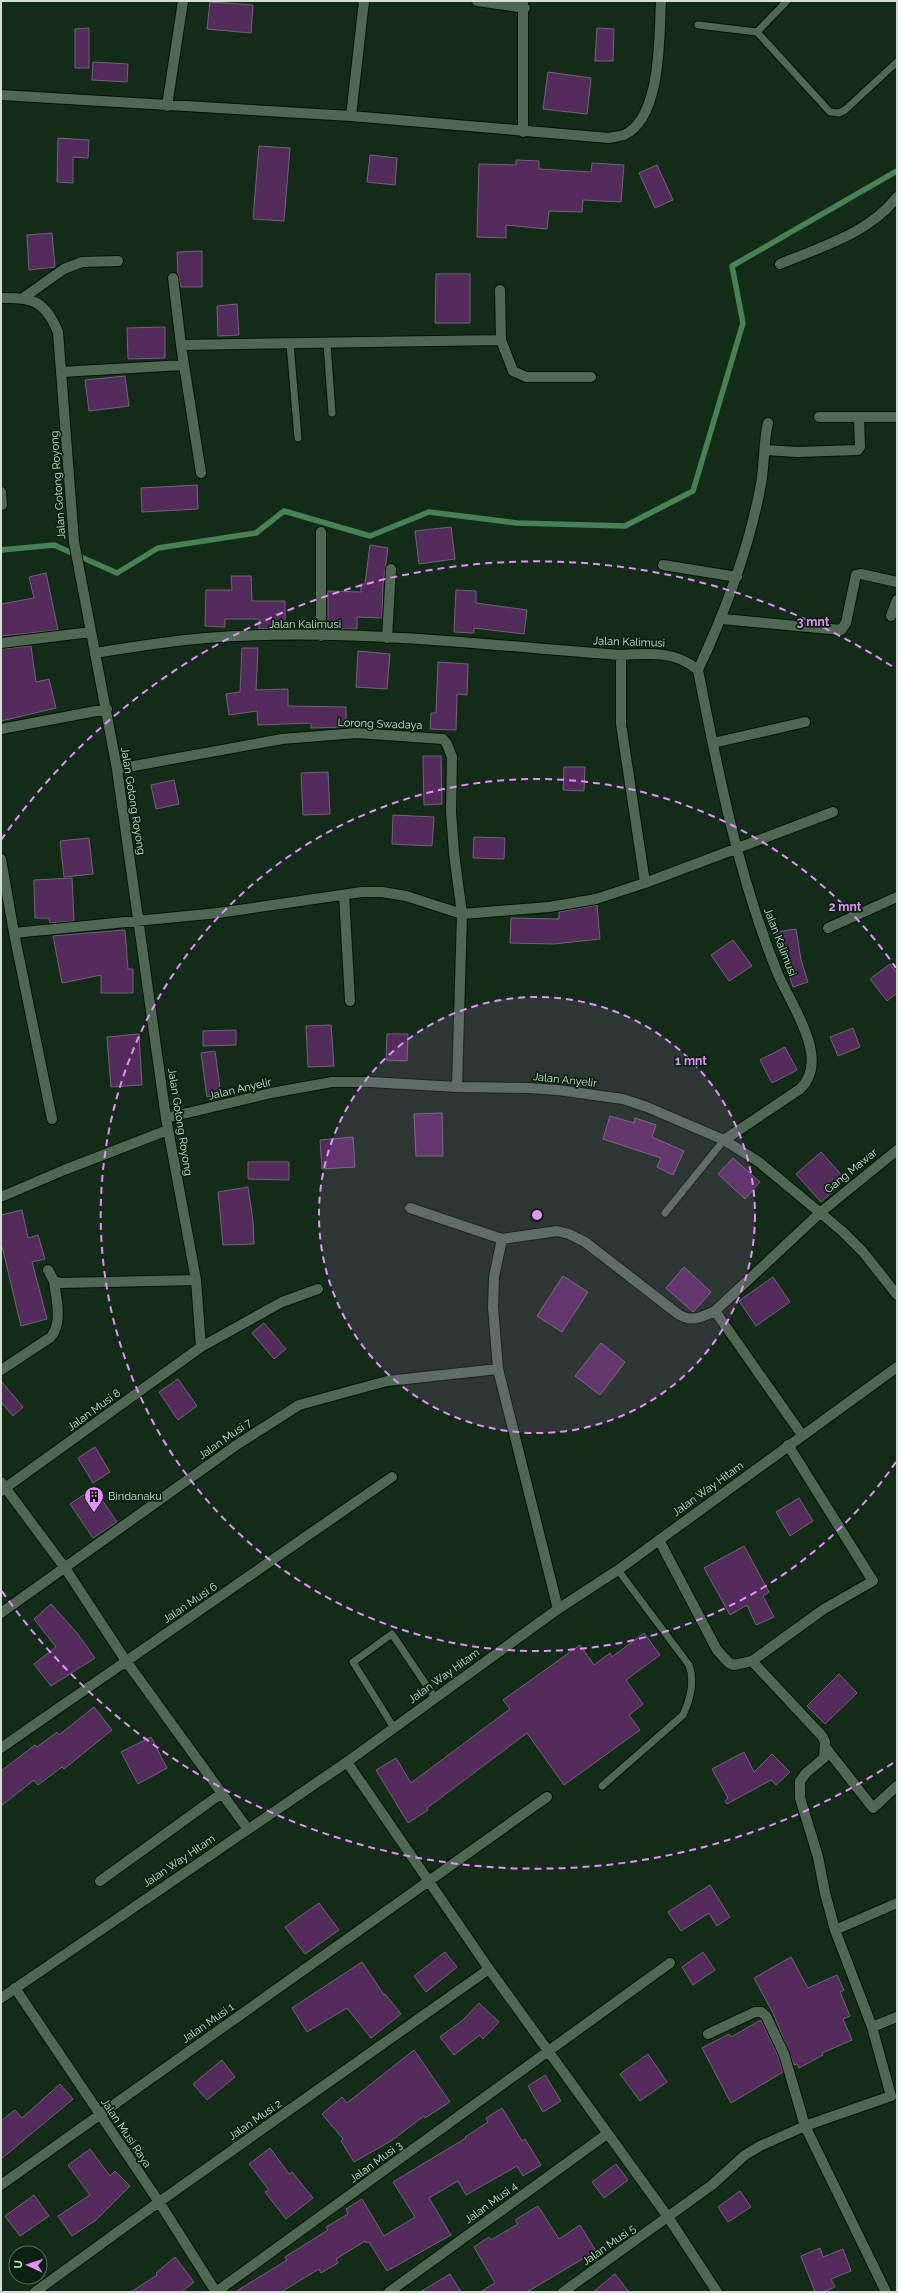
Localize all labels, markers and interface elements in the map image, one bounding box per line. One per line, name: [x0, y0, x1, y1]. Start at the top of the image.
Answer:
street label: Jalan Gotong Royong: [48, 430, 68, 540]
text: 3 mnt: [797, 615, 830, 629]
street label: Jalan Kalimusi: [269, 618, 341, 631]
street label: Jalan Kalimusi: [593, 634, 665, 650]
street label: Lorong Swadaya: [337, 716, 423, 732]
street label: Jalan Gotong Royong: [118, 746, 148, 856]
text: 2 mnt: [829, 900, 862, 914]
street label: Jalan Kalimusi: [761, 906, 799, 978]
text: 1 mnt: [675, 1054, 707, 1068]
street label: Jalan Gotong Royong: [165, 1067, 195, 1177]
street label: Jalan Anyelir: [532, 1070, 598, 1090]
street label: Jalan Anyelir: [207, 1075, 273, 1103]
street label: Gang Mawar: [822, 1146, 880, 1196]
centre of rings: [530, 1208, 544, 1222]
street label: Jalan Musi 8: [65, 1386, 123, 1434]
street label: Jalan Musi 7: [196, 1416, 254, 1462]
street label: Jalan Way Hitam: [670, 1459, 746, 1519]
building icon: Bindanaku: [83, 1485, 105, 1513]
place label: Bindanaku: [108, 1490, 162, 1503]
street label: Jalan Musi 6: [160, 1580, 220, 1626]
street label: Jalan Way Hitam: [406, 1646, 482, 1706]
street label: Jalan Way Hitam: [140, 1832, 218, 1890]
street label: Jalan Musi 1: [179, 2000, 237, 2046]
street label: Jalan Musi Raya: [98, 2096, 154, 2170]
street label: Jalan Musi 2: [226, 2097, 284, 2143]
street label: Jalan Musi 3: [347, 2138, 405, 2185]
street label: Jalan Musi 4: [462, 2179, 520, 2227]
street label: Jalan Musi 5: [580, 2222, 638, 2268]
north arrow: [8, 2245, 48, 2285]
text: U: [12, 2260, 25, 2269]

